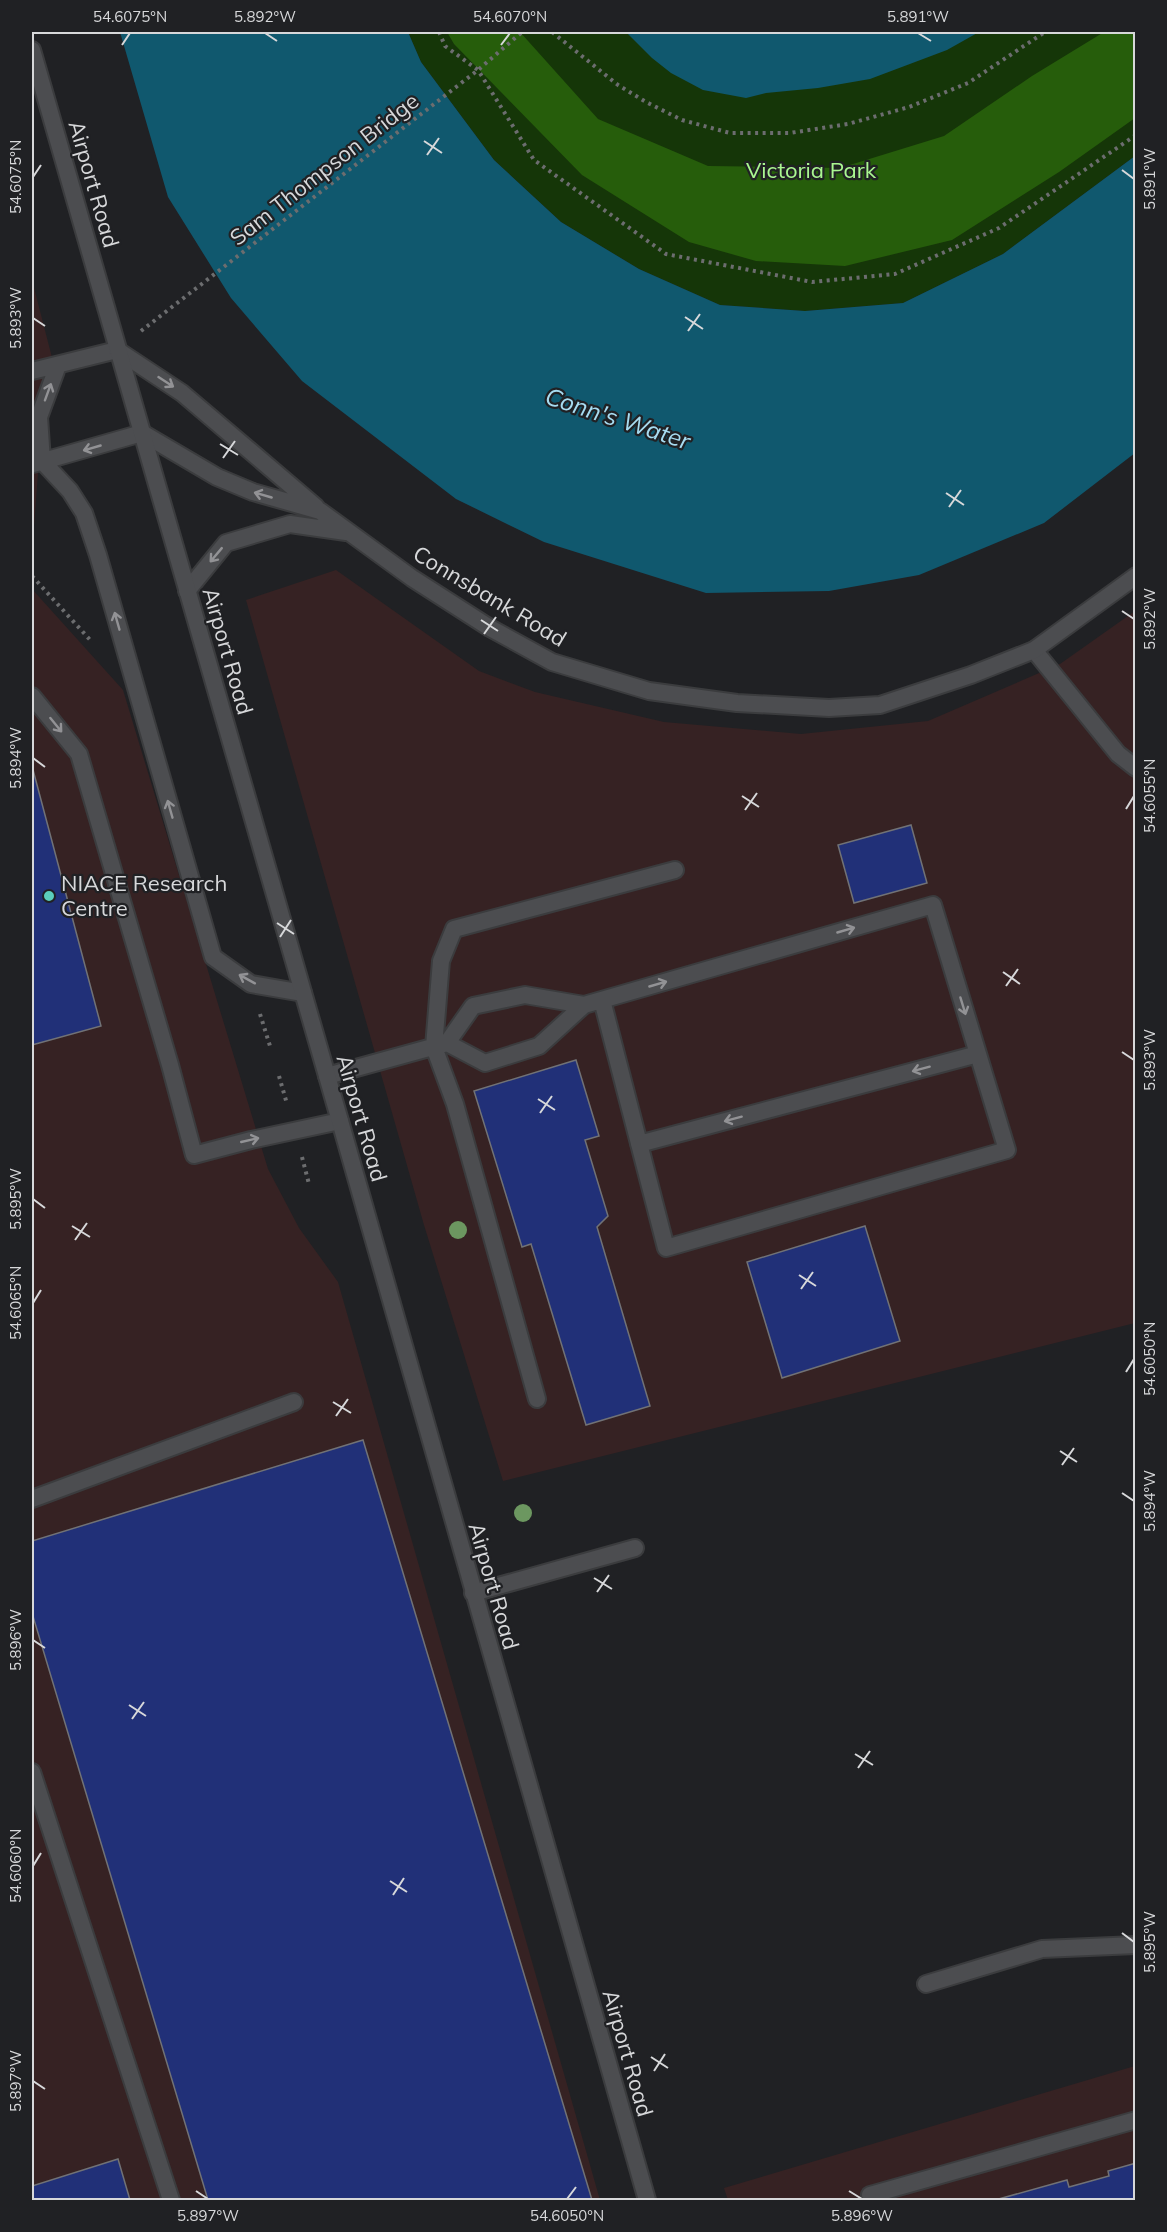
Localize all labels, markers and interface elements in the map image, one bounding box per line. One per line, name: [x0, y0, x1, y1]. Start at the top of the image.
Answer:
text: 54.6075°N: [93, 7, 167, 26]
text: 5.892°W: [234, 7, 296, 26]
text: 54.6070°N: [473, 7, 547, 26]
text: 5.891°W: [887, 7, 949, 26]
street label: Sam Thompson Bridge: [224, 87, 424, 251]
street label: Airport Road: [62, 117, 126, 251]
text: 54.6075°N: [6, 140, 25, 214]
text: 5.891°W: [1140, 148, 1159, 210]
park label: Victoria Park: [746, 156, 877, 184]
text: 5.893°W: [6, 287, 25, 349]
one-way arrow: [157, 377, 174, 389]
water label: Conn's Water: [542, 380, 695, 456]
one-way arrow: [44, 383, 55, 402]
one-way arrow: [83, 443, 102, 454]
one-way arrow: [254, 489, 273, 500]
street label: Connsbank Road: [408, 539, 572, 653]
one-way arrow: [210, 547, 223, 563]
street label: Airport Road: [196, 584, 260, 718]
text: 5.892°W: [1140, 588, 1159, 650]
one-way arrow: [111, 612, 122, 631]
one-way arrow: [49, 716, 62, 732]
text: 5.894°W: [6, 727, 25, 789]
text: 54.6055°N: [1140, 759, 1159, 833]
one-way arrow: [164, 800, 175, 819]
place label: NIACE Research Centre: [61, 869, 227, 922]
marker: NIACE Research Centre: [42, 889, 56, 903]
one-way arrow: [836, 924, 855, 936]
one-way arrow: [239, 973, 256, 985]
one-way arrow: [649, 978, 668, 989]
one-way arrow: [958, 996, 969, 1015]
text: 5.893°W: [1140, 1029, 1159, 1091]
street label: Airport Road: [330, 1051, 394, 1185]
one-way arrow: [912, 1063, 931, 1075]
one-way arrow: [724, 1114, 743, 1125]
one-way arrow: [240, 1134, 259, 1146]
text: 5.895°W: [6, 1168, 25, 1230]
text: 54.6065°N: [6, 1266, 25, 1340]
text: 54.6050°N: [1140, 1322, 1159, 1396]
text: 5.894°W: [1140, 1470, 1159, 1532]
street label: Airport Road: [462, 1519, 526, 1653]
text: 5.896°W: [6, 1609, 25, 1671]
text: 54.6060°N: [6, 1829, 25, 1903]
text: 5.895°W: [1140, 1911, 1159, 1973]
street label: Airport Road: [596, 1986, 660, 2120]
text: 5.897°W: [6, 2050, 25, 2112]
text: 5.897°W: [177, 2206, 239, 2225]
text: 54.6050°N: [530, 2206, 604, 2225]
text: 5.896°W: [831, 2206, 893, 2225]

